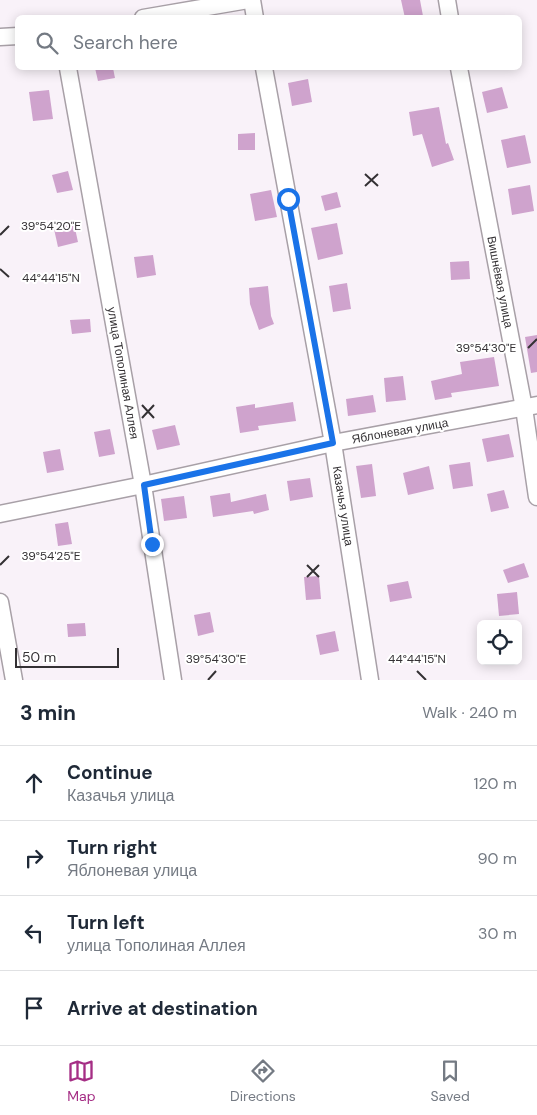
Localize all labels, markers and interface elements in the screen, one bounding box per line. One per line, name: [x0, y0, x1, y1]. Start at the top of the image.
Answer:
search box: [15, 15, 522, 70]
icon: search: [33, 29, 61, 57]
text: Search here: [73, 30, 178, 55]
route start: [277, 188, 300, 211]
text: 39°54'20"E: [21, 218, 81, 234]
street label: Вишнёвая улица: [483, 235, 517, 330]
text: 44°44'15"N: [22, 270, 80, 286]
street label: улица Тополиная Аллея: [103, 306, 143, 440]
text: 39°54'30"E: [456, 340, 516, 356]
street label: Яблоневая улица: [350, 415, 450, 447]
street label: Казачья улица: [329, 465, 357, 547]
route end: [141, 533, 164, 556]
text: 39°54'25"E: [21, 548, 81, 564]
map controls: [477, 620, 522, 665]
button: locate: [477, 620, 522, 665]
scale bar: [15, 645, 119, 668]
text: 50 m: [22, 648, 56, 666]
text: 39°54'30"E: [186, 651, 246, 667]
text: 44°44'15"N: [388, 651, 446, 667]
text: 3 min: [20, 699, 76, 727]
text: Walk · 240 m: [422, 702, 517, 723]
text: Continue: [67, 760, 153, 785]
icon: ahead: [20, 769, 48, 797]
text: 120 m: [473, 773, 517, 794]
text: Казачья улица: [67, 785, 175, 806]
text: Turn right: [67, 835, 157, 860]
icon: right: [20, 844, 48, 872]
text: 90 m: [477, 848, 517, 869]
text: Яблоневая улица: [67, 860, 197, 881]
text: Turn left: [67, 910, 145, 935]
icon: left: [20, 919, 48, 947]
text: 30 m: [478, 923, 517, 944]
text: улица Тополиная Аллея: [67, 935, 246, 956]
icon: arrive: [20, 994, 48, 1022]
text: Arrive at destination: [67, 996, 258, 1021]
tab: Map: [67, 1057, 95, 1105]
tab: Directions: [230, 1057, 296, 1105]
tab: Saved: [430, 1057, 470, 1105]

